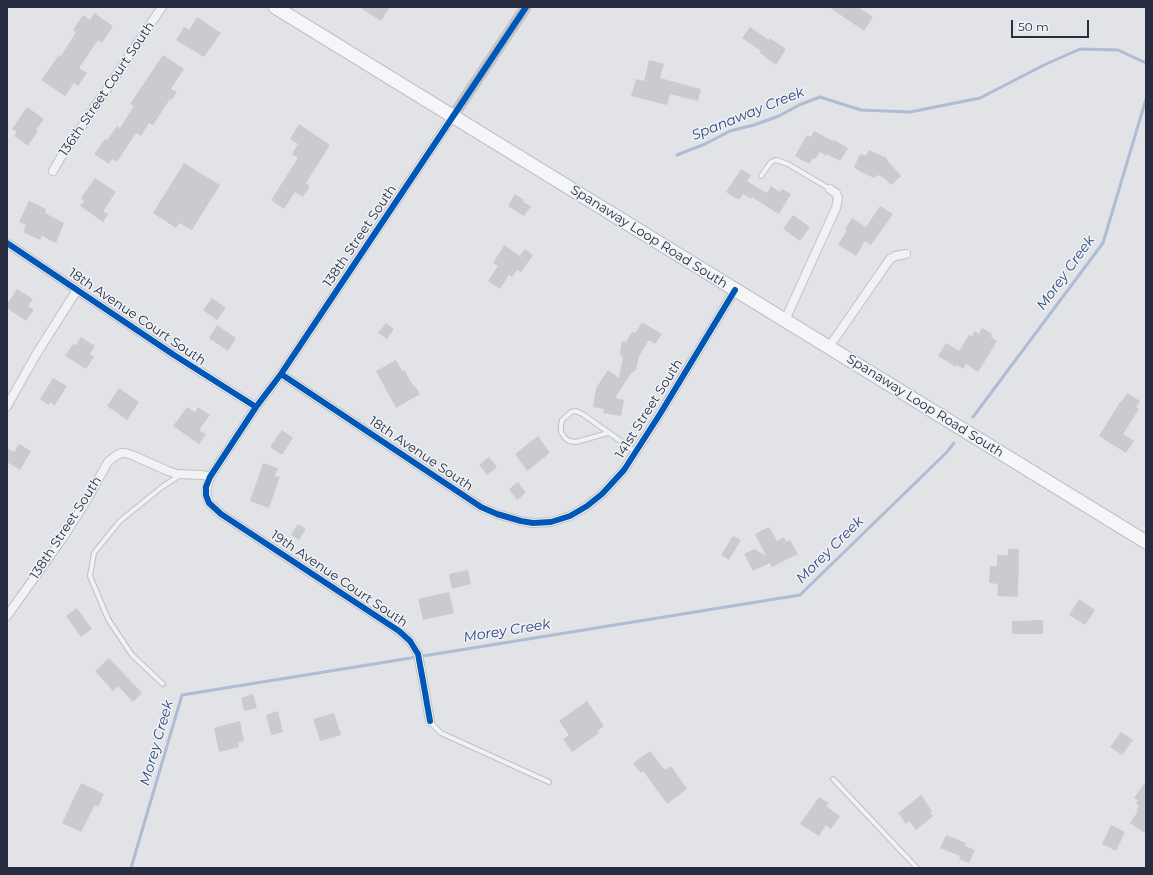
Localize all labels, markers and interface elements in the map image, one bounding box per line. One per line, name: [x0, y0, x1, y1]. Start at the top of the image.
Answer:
scale bar: [1013, 12, 1091, 38]
street label: 136th Street Court South: [56, 19, 158, 159]
text: 50 m: [1018, 19, 1049, 34]
water label: Spanaway Creek: [689, 84, 807, 144]
street label: 138th Street South: [320, 182, 400, 290]
street label: Spanaway Loop Road South: [568, 182, 730, 292]
water label: Morey Creek: [1033, 232, 1099, 314]
street label: 18th Avenue Court South: [66, 265, 208, 369]
street label: Spanaway Loop Road South: [844, 351, 1006, 461]
street label: 141st Street South: [612, 356, 686, 462]
street label: 18th Avenue South: [366, 413, 476, 495]
street label: 138th Street South: [27, 474, 105, 582]
water label: Morey Creek: [793, 513, 867, 587]
street label: 19th Avenue Court South: [268, 527, 410, 631]
water label: Morey Creek: [462, 616, 552, 646]
water label: Morey Creek: [137, 698, 177, 788]

